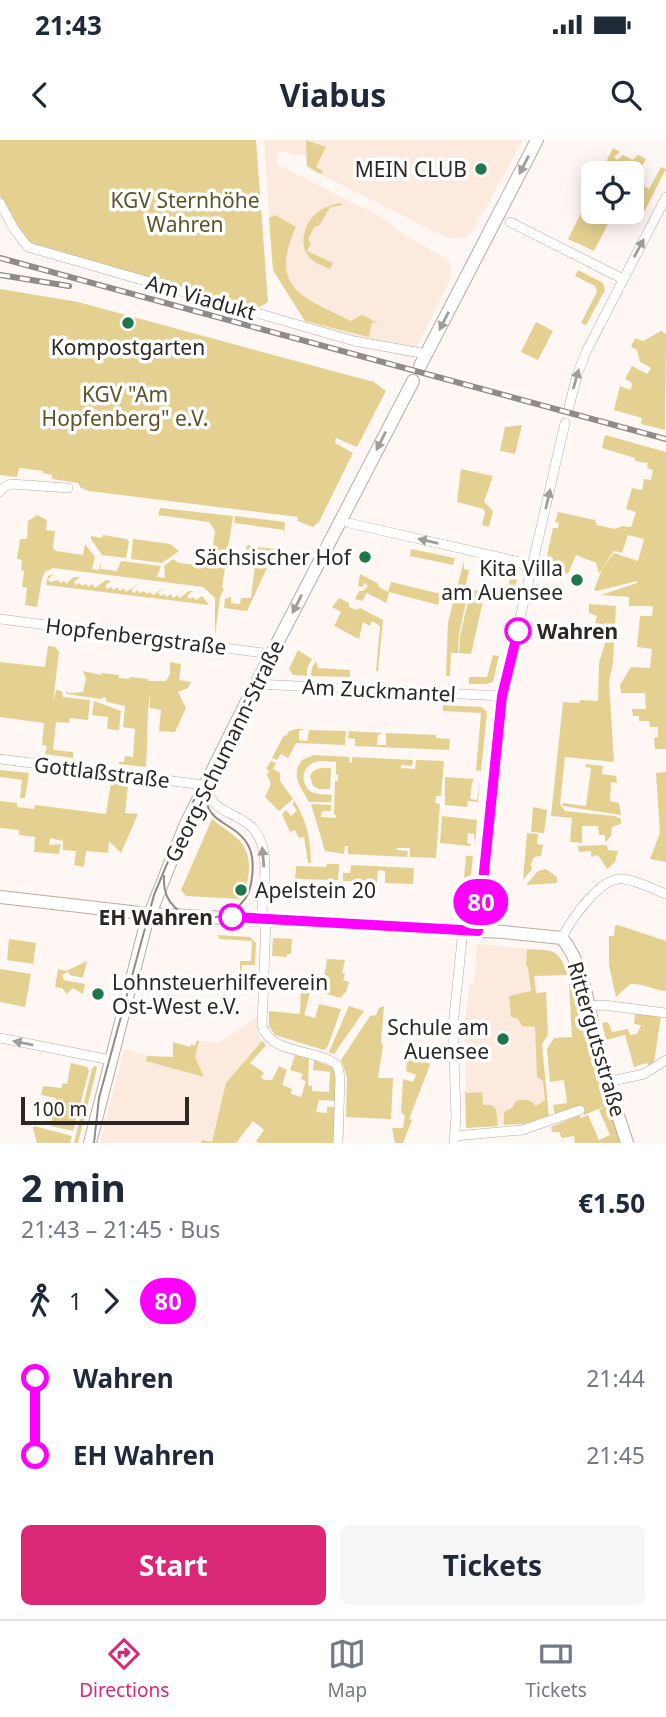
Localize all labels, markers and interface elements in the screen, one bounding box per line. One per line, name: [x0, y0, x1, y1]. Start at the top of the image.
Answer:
text: 21:43: [35, 7, 102, 43]
text: Viabus: [280, 73, 386, 116]
icon: back: [21, 76, 59, 114]
icon: search: [607, 76, 645, 114]
place label: MEIN CLUB: [355, 155, 467, 183]
one-way arrow: [519, 155, 530, 175]
marker: MEIN CLUB: [473, 161, 489, 177]
map controls: [581, 161, 644, 224]
button: locate: [581, 161, 644, 224]
park label: KGV Sternhöhe Wahren: [110, 186, 260, 238]
one-way arrow: [633, 238, 645, 258]
street label: Am Viadukt: [143, 268, 260, 326]
one-way arrow: [438, 312, 450, 332]
marker: Kompostgarten: [120, 315, 136, 331]
place label: Kompostgarten: [51, 333, 205, 361]
one-way arrow: [572, 368, 582, 389]
park label: KGV "Am Hopfenberg" e.V.: [42, 380, 208, 432]
one-way arrow: [376, 431, 387, 451]
one-way arrow: [543, 488, 554, 510]
one-way arrow: [417, 535, 439, 546]
place label: Sächsischer Hof: [195, 543, 353, 571]
marker: Sächsischer Hof: [357, 549, 373, 565]
place label: Kita Villa am Auensee: [441, 554, 563, 606]
marker: Kita Villa am Auensee: [569, 572, 585, 588]
one-way arrow: [292, 594, 303, 614]
street label: Hopfenbergstraße: [44, 611, 228, 661]
place label: Wahren: [537, 617, 618, 645]
marker: Wahren: [505, 618, 531, 644]
street label: Georg-Schumann-Straße: [158, 635, 290, 867]
street label: Am Zuckmantel: [301, 672, 457, 708]
street label: Gottlaßstraße: [33, 750, 171, 794]
one-way arrow: [257, 846, 268, 868]
place label: Apelstein 20: [255, 876, 376, 904]
line badge: 80: [449, 879, 512, 925]
marker: Apelstein 20: [233, 882, 249, 898]
text: 80: [467, 885, 495, 918]
place label: EH Wahren: [98, 903, 213, 931]
marker: EH Wahren: [219, 904, 245, 930]
street label: Rittergutsstraße: [561, 958, 633, 1120]
place label: Lohnsteuerhilfeverein Ost-West e.V.: [112, 968, 328, 1020]
marker: Lohnsteuerhilfeverein Ost-West e.V.: [90, 986, 106, 1002]
place label: Schule am Auensee: [387, 1013, 489, 1065]
marker: Schule am Auensee: [495, 1031, 511, 1047]
one-way arrow: [12, 1038, 34, 1049]
scale bar: [21, 1094, 189, 1126]
text: 100 m: [32, 1096, 87, 1122]
text: 2 min: [21, 1161, 126, 1213]
text: €1.50: [578, 1185, 645, 1221]
text: 21:43 – 21:45 · Bus: [21, 1213, 220, 1245]
icon: walk: [21, 1282, 59, 1320]
icon: forward: [92, 1282, 130, 1320]
text: 80: [154, 1284, 182, 1317]
text: 1: [69, 1285, 82, 1317]
text: Wahren: [73, 1360, 174, 1396]
text: 21:44: [586, 1362, 645, 1394]
text: EH Wahren: [73, 1437, 215, 1473]
text: 21:45: [586, 1439, 645, 1471]
button: Start: [21, 1525, 326, 1605]
button: Tickets: [340, 1525, 645, 1605]
tab: Directions: [79, 1635, 169, 1703]
tab: Map: [328, 1635, 367, 1703]
tab: Tickets: [525, 1635, 587, 1703]

